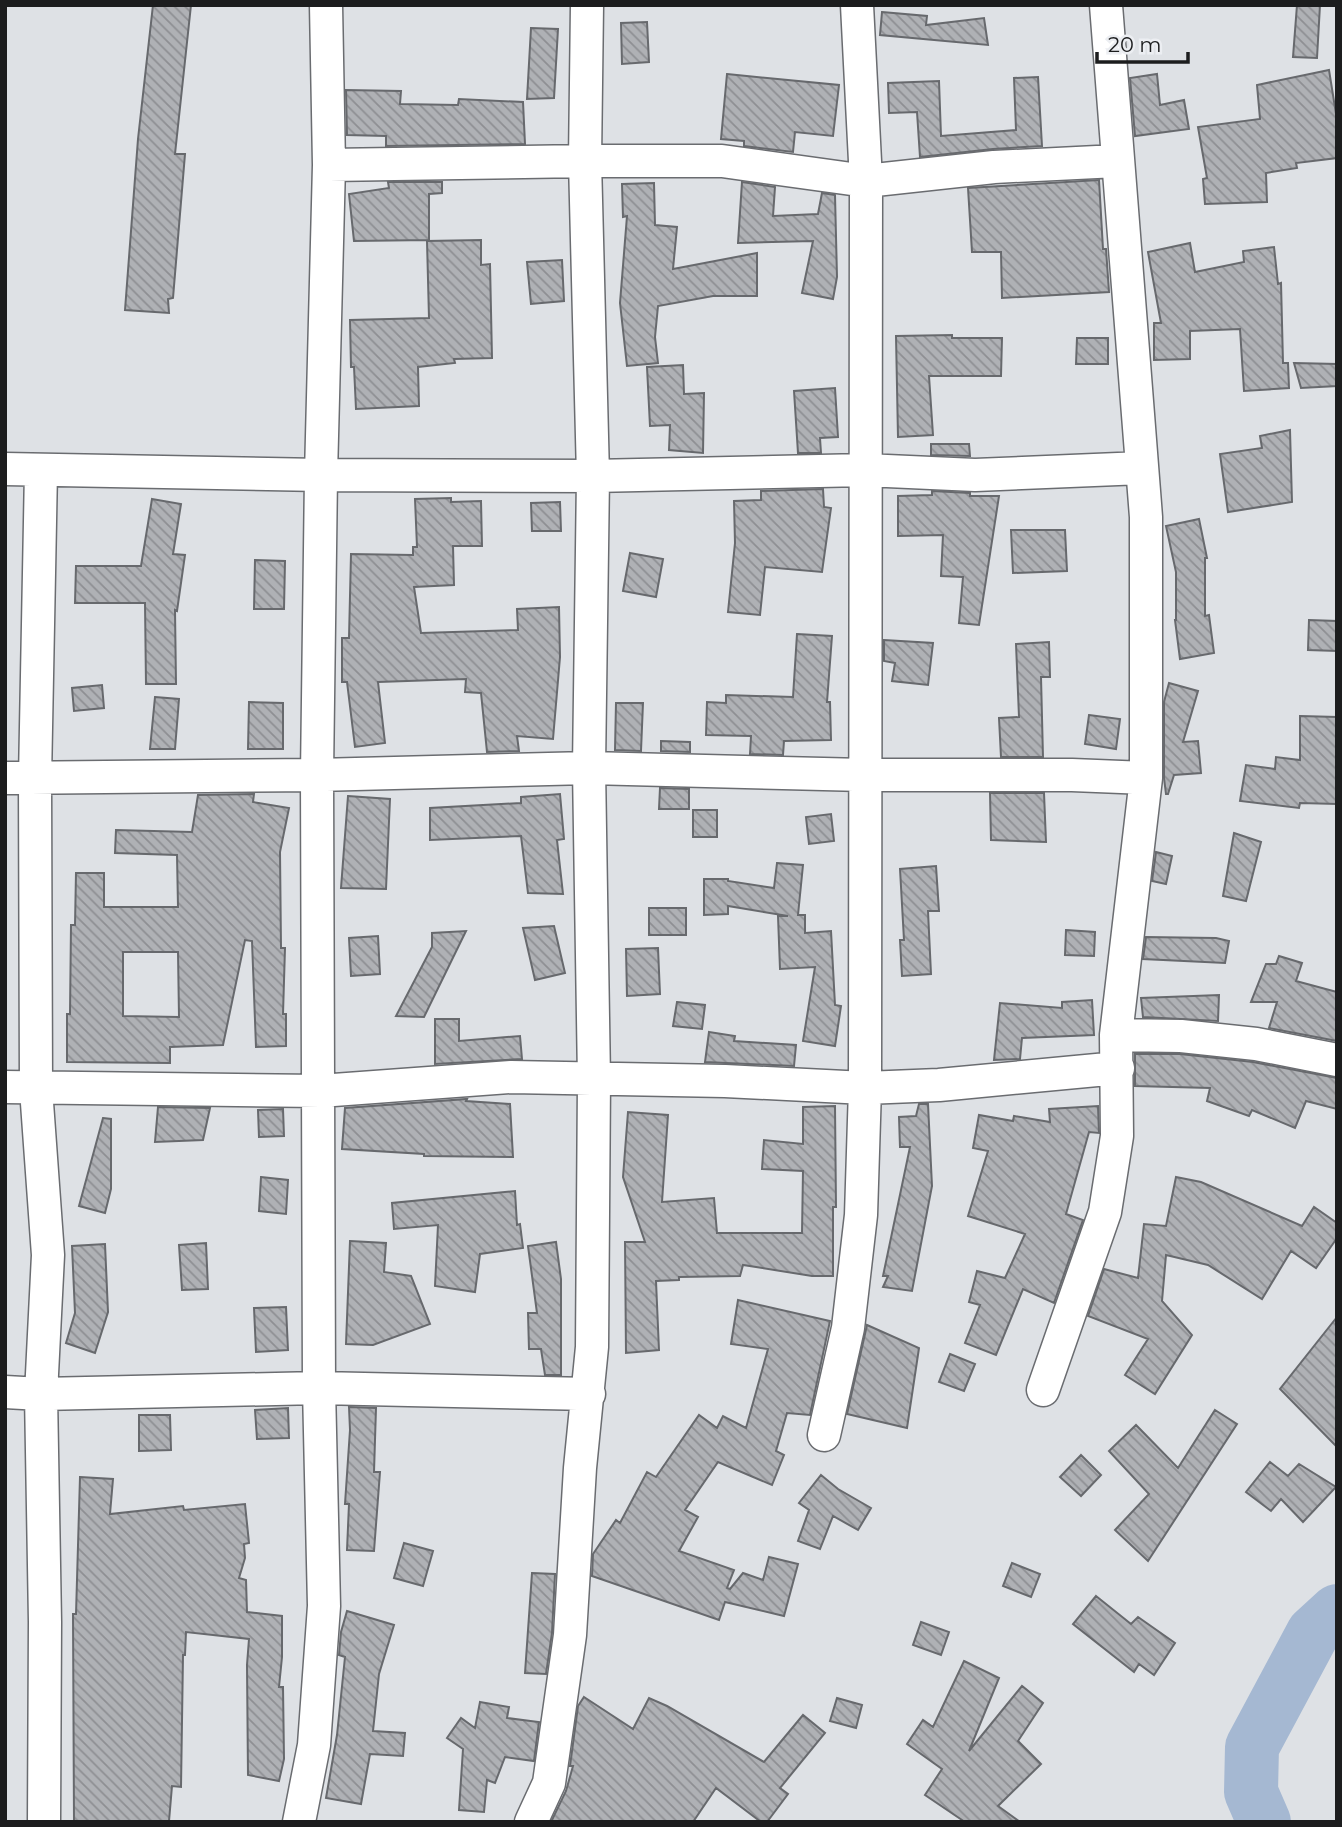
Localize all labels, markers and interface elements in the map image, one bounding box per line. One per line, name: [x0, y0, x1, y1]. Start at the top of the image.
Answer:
scale bar: [1097, 21, 1188, 65]
text: 20 m: [1108, 32, 1162, 57]

